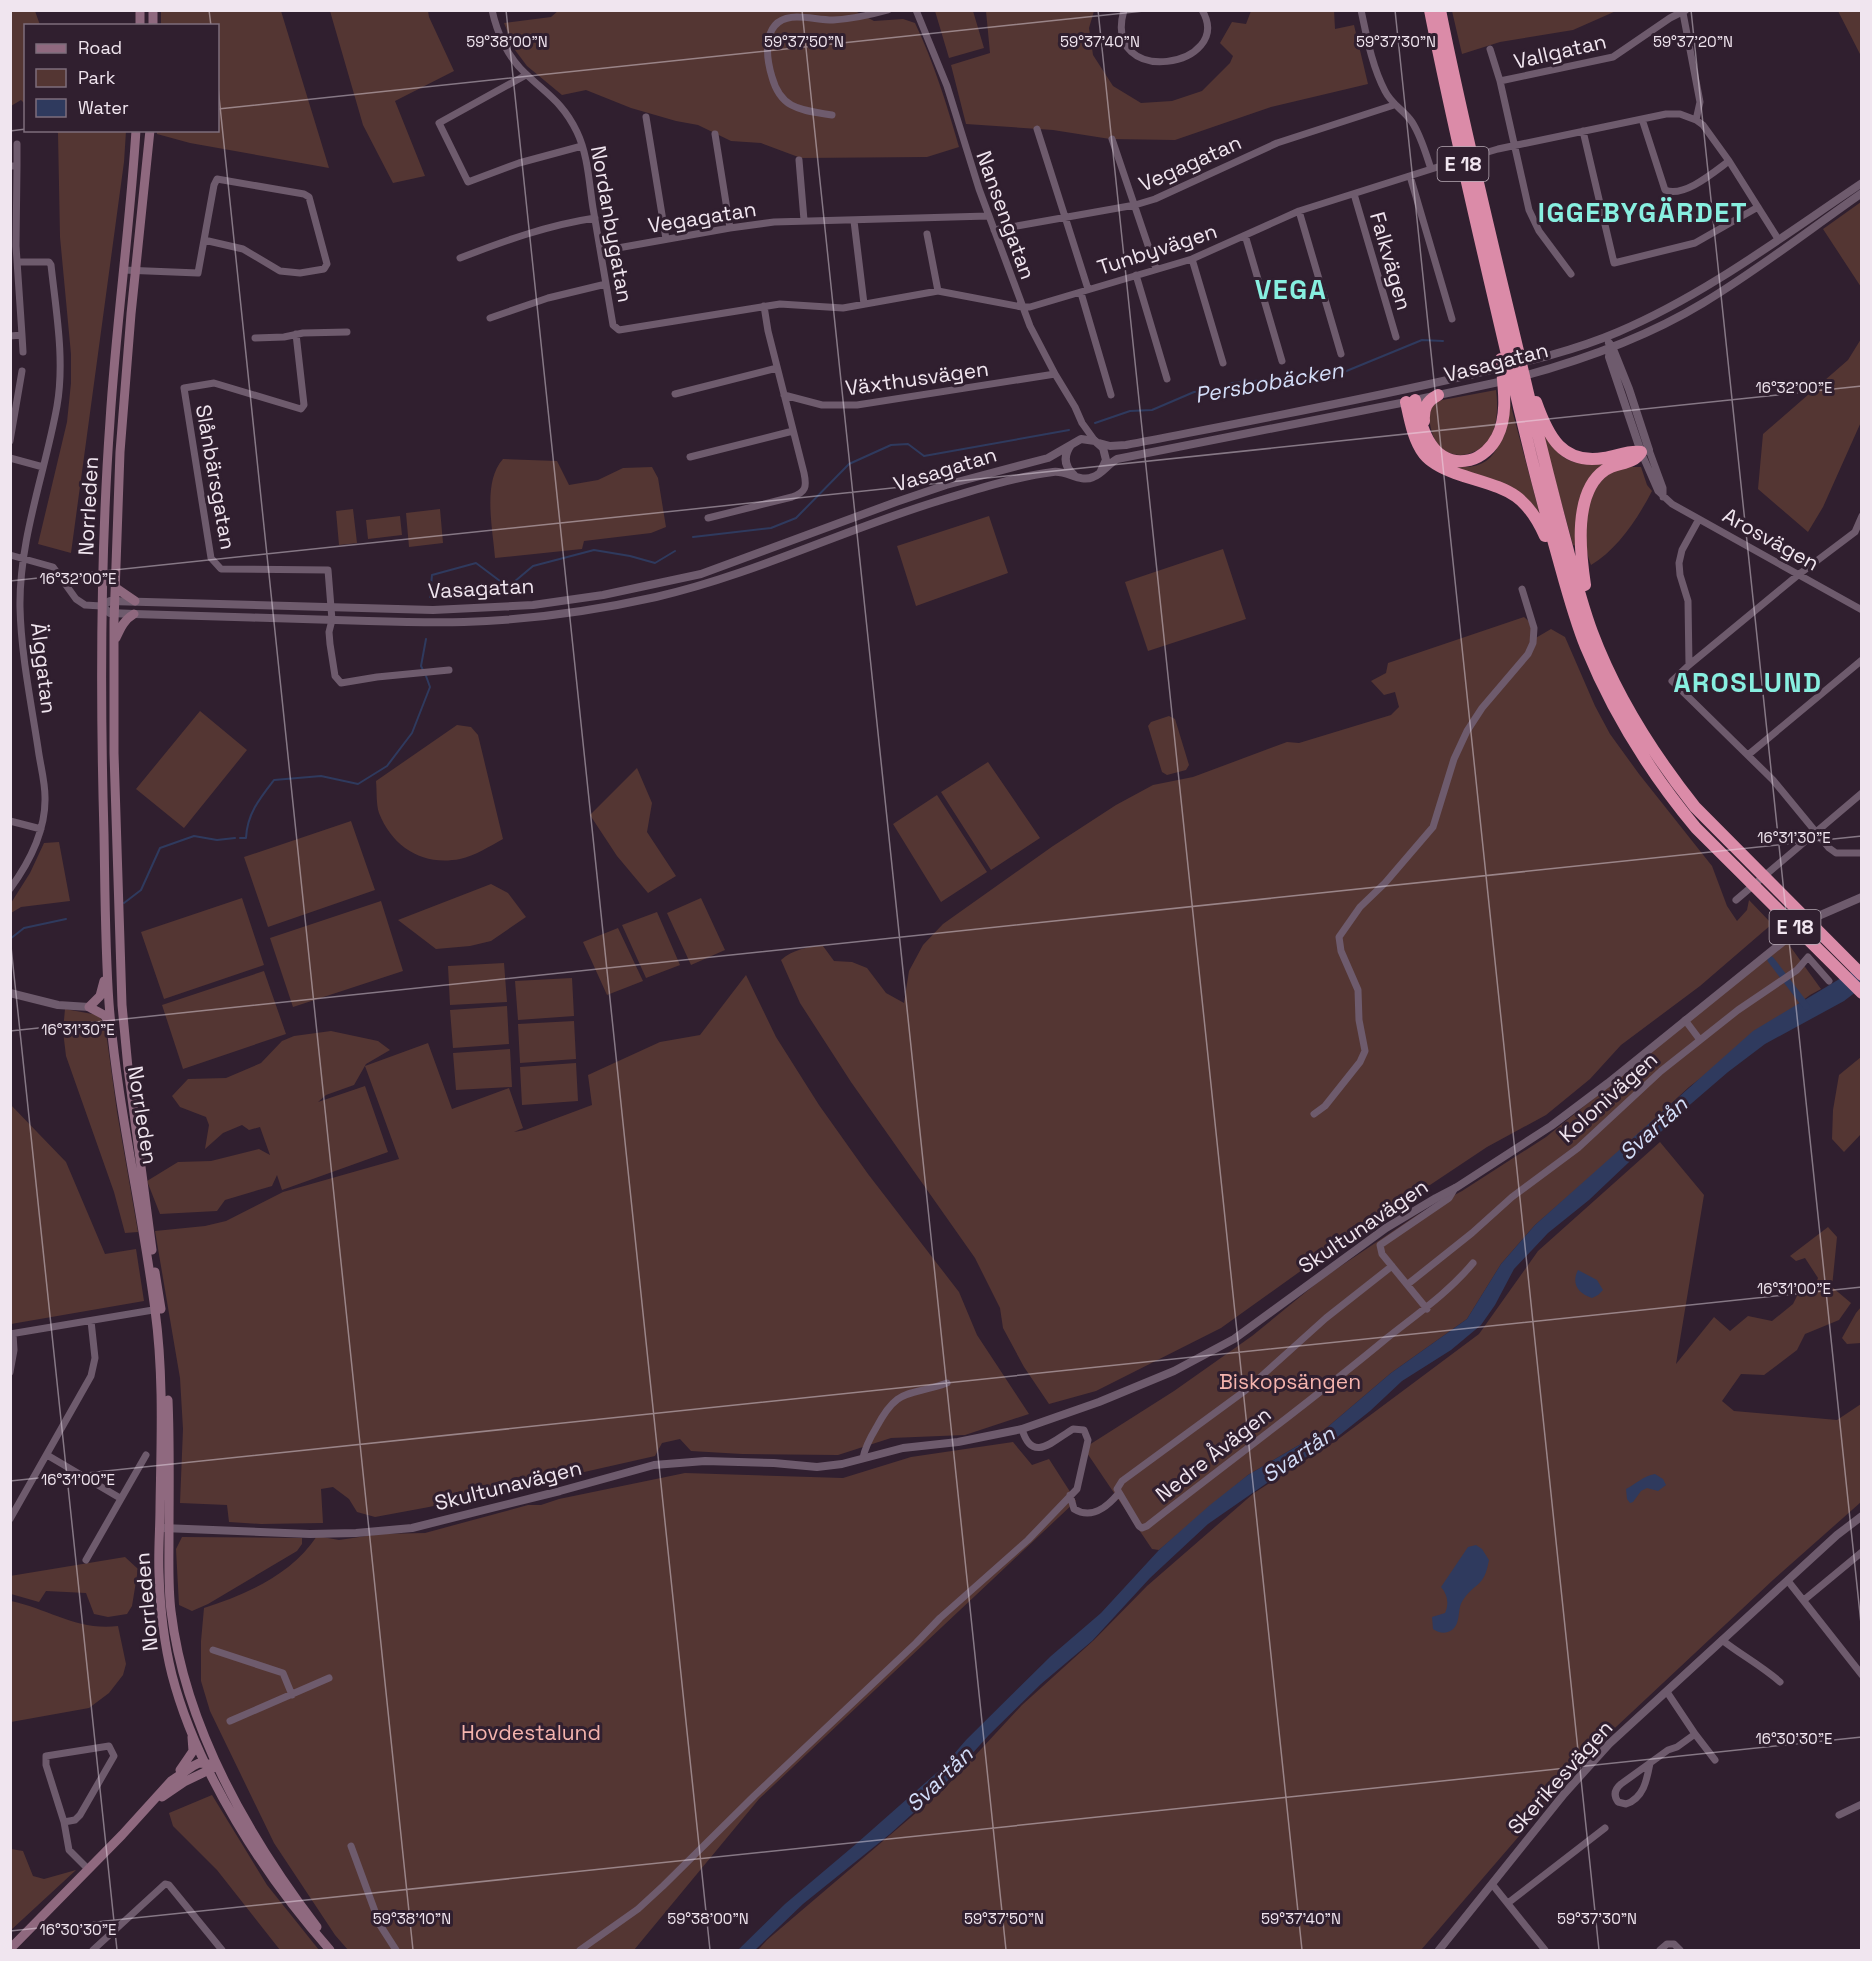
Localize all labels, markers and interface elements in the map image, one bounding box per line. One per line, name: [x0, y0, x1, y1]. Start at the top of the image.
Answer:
legend: [24, 24, 219, 132]
street label: Vallgatan: [1511, 27, 1609, 75]
text: 59°38'00"N: [466, 32, 548, 51]
text: 59°37'50"N: [764, 32, 844, 51]
text: 59°37'40"N: [1060, 32, 1140, 51]
text: 59°37'30"N: [1356, 32, 1436, 51]
text: 59°37'20"N: [1653, 32, 1733, 51]
text: Road: [78, 36, 122, 59]
text: Park: [78, 66, 116, 89]
text: Water: [78, 96, 129, 119]
street label: Vegagatan: [1135, 128, 1245, 198]
street label: Nordanbygatan: [585, 143, 639, 305]
street label: Nansengatan: [970, 147, 1042, 283]
road number: E 18: [1438, 147, 1488, 181]
street label: Vegagatan: [646, 195, 758, 239]
district label: IGGEBYGÄRDET: [1538, 195, 1748, 230]
street label: Falkvägen: [1364, 209, 1418, 313]
street label: Tunbyvägen: [1094, 217, 1220, 281]
district label: VEGA: [1255, 272, 1327, 307]
street label: Vasagatan: [1441, 336, 1551, 388]
street label: Växthusvägen: [844, 355, 990, 401]
water label: Persbobäcken: [1192, 355, 1346, 409]
text: 16°32'00"E: [1755, 378, 1833, 397]
street label: Slånbärsgatan: [190, 402, 242, 552]
street label: Vasagatan: [890, 441, 1000, 497]
street label: Norrleden: [72, 456, 104, 556]
street label: Arosvägen: [1718, 501, 1824, 577]
text: 16°32'00"E: [39, 569, 117, 588]
street label: Vasagatan: [427, 572, 535, 604]
street label: Älggatan: [25, 621, 63, 715]
district label: AROSLUND: [1673, 665, 1823, 700]
text: 16°31'30"E: [1757, 828, 1831, 847]
road number: E 18: [1770, 910, 1820, 944]
text: 16°31'30"E: [41, 1020, 115, 1039]
street label: Kolonivägen: [1553, 1046, 1663, 1148]
street label: Norrleden: [122, 1064, 164, 1166]
water label: Svartån: [1613, 1090, 1693, 1166]
street label: Skultunavägen: [1293, 1173, 1433, 1279]
text: 16°31'00"E: [1757, 1279, 1831, 1298]
park label: Biskopsängen: [1219, 1368, 1361, 1395]
street label: Nedre Åvägen: [1150, 1400, 1276, 1508]
water label: Svartån: [1256, 1419, 1340, 1489]
street label: Skultunavägen: [432, 1454, 584, 1516]
text: 16°31'00"E: [41, 1470, 115, 1489]
street label: Norrleden: [128, 1551, 164, 1653]
street label: Skerikesvägen: [1502, 1714, 1618, 1840]
park label: Hovdestalund: [461, 1719, 601, 1746]
text: 16°30'30"E: [1755, 1729, 1833, 1748]
water label: Svartån: [900, 1740, 979, 1818]
text: 59°38'10"N: [373, 1909, 451, 1928]
text: 59°38'00"N: [667, 1909, 749, 1928]
text: 59°37'50"N: [964, 1909, 1044, 1928]
text: 59°37'40"N: [1261, 1909, 1341, 1928]
text: 59°37'30"N: [1557, 1909, 1637, 1928]
text: 16°30'30"E: [39, 1920, 117, 1939]

